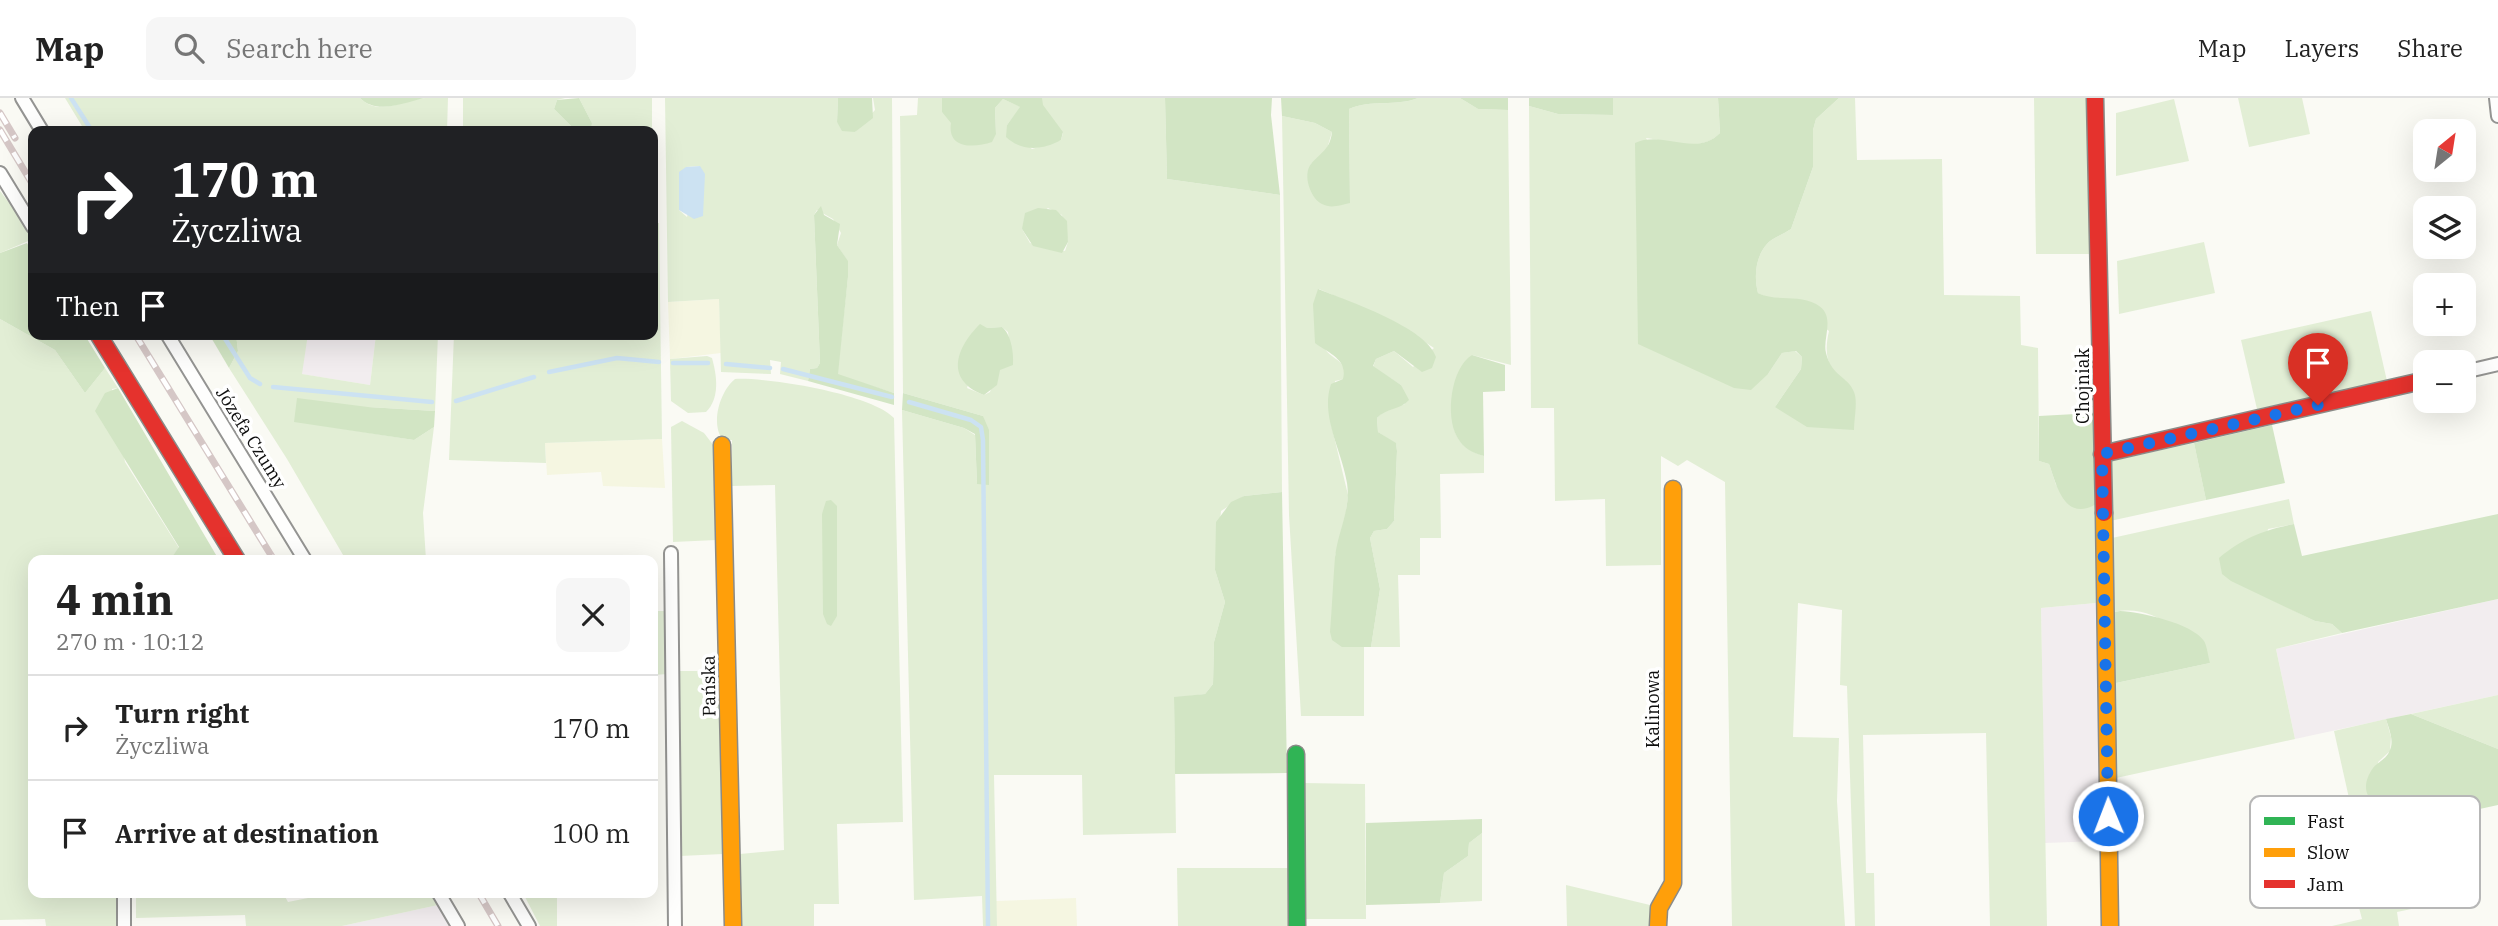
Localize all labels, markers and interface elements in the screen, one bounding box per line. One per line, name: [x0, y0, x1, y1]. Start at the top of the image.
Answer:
search box: [146, 17, 636, 80]
text: Map: [35, 27, 104, 70]
icon: search: [170, 29, 208, 67]
text: Search here: [226, 31, 373, 65]
text: Map: [2198, 32, 2246, 64]
text: Layers: [2284, 32, 2359, 64]
text: Share: [2397, 32, 2463, 64]
north arrow: [2413, 119, 2476, 182]
map controls: [2413, 119, 2476, 413]
text: 170 m: [171, 147, 318, 210]
icon: right: [56, 154, 147, 245]
button: layers: [2413, 196, 2476, 259]
text: Życzliwa: [171, 209, 303, 251]
button: +: [2413, 273, 2476, 336]
icon: arrive: [134, 287, 172, 325]
text: Then: [56, 289, 120, 323]
pin: [2288, 333, 2348, 405]
icon: arrive: [2299, 344, 2337, 382]
street label: Chojniak: [2071, 348, 2094, 424]
button: −: [2413, 350, 2476, 413]
street label: Józefa Czumy: [211, 383, 292, 493]
text: 4 min: [56, 572, 174, 627]
button: close: [556, 578, 630, 652]
text: 270 m · 10:12: [56, 626, 205, 656]
street label: Pańska: [696, 655, 721, 717]
street label: Kalinowa: [1641, 670, 1664, 748]
text: Turn right: [115, 696, 249, 730]
icon: right: [56, 709, 94, 747]
text: 170 m: [552, 711, 630, 745]
text: Życzliwa: [115, 730, 210, 760]
position arrow: [2071, 779, 2145, 853]
legend: [2250, 796, 2480, 908]
text: Fast: [2307, 809, 2345, 833]
icon: arrive: [56, 814, 94, 852]
text: Arrive at destination: [115, 816, 379, 850]
text: 100 m: [552, 816, 630, 850]
text: Slow: [2307, 840, 2349, 864]
text: Jam: [2307, 872, 2344, 896]

